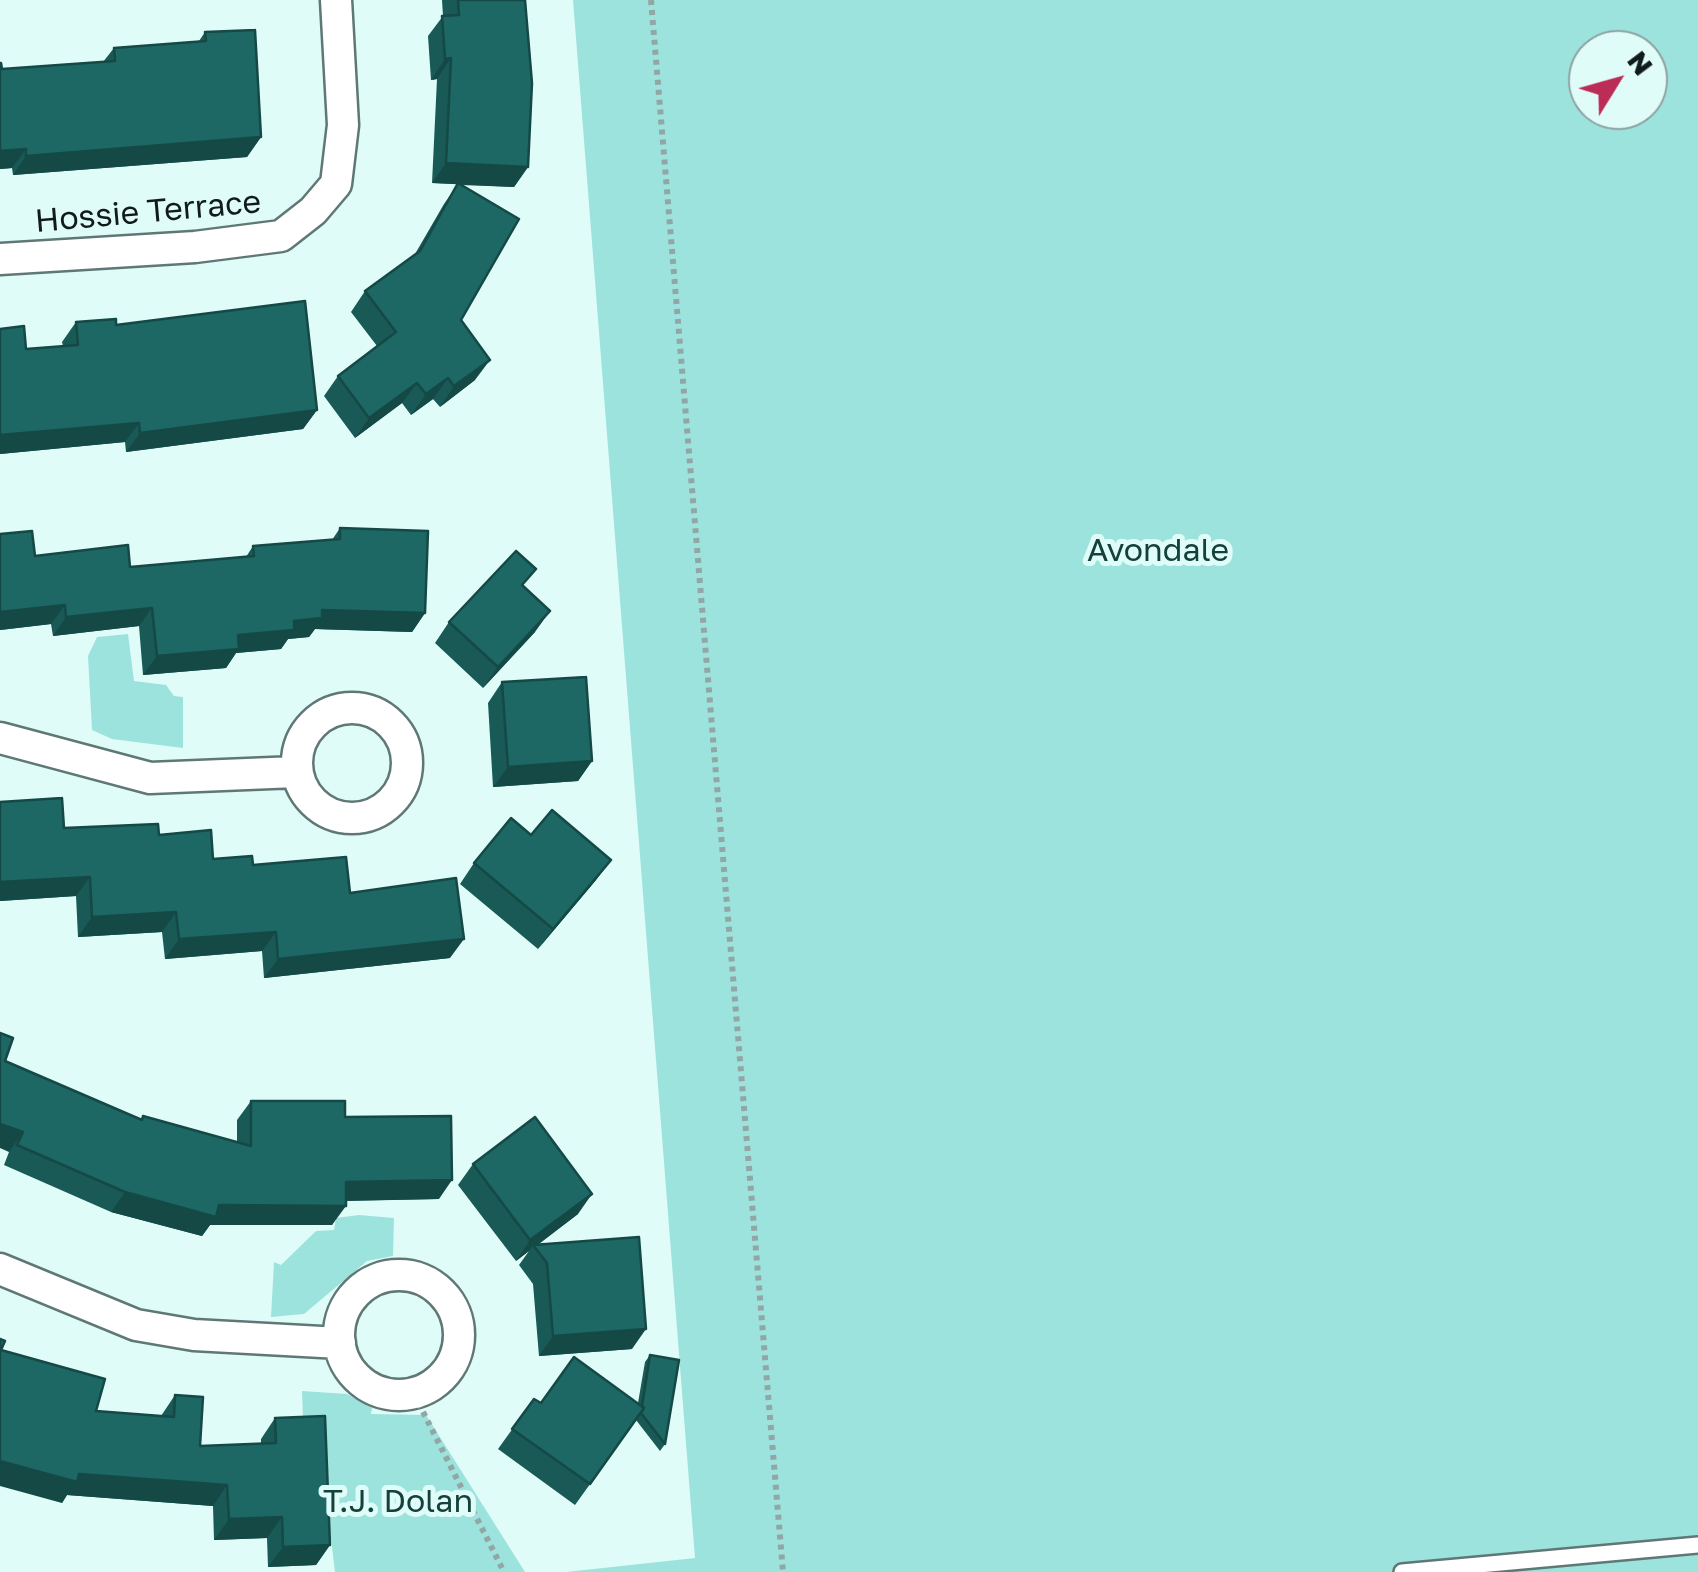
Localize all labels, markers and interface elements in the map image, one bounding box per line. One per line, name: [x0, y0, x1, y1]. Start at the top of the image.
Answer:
north arrow: [1568, 30, 1668, 130]
text: N: [1621, 44, 1660, 81]
street label: Hossie Terrace: [33, 183, 263, 241]
park label: Avondale: [1087, 532, 1229, 570]
park label: T.J. Dolan: [323, 1483, 473, 1521]

